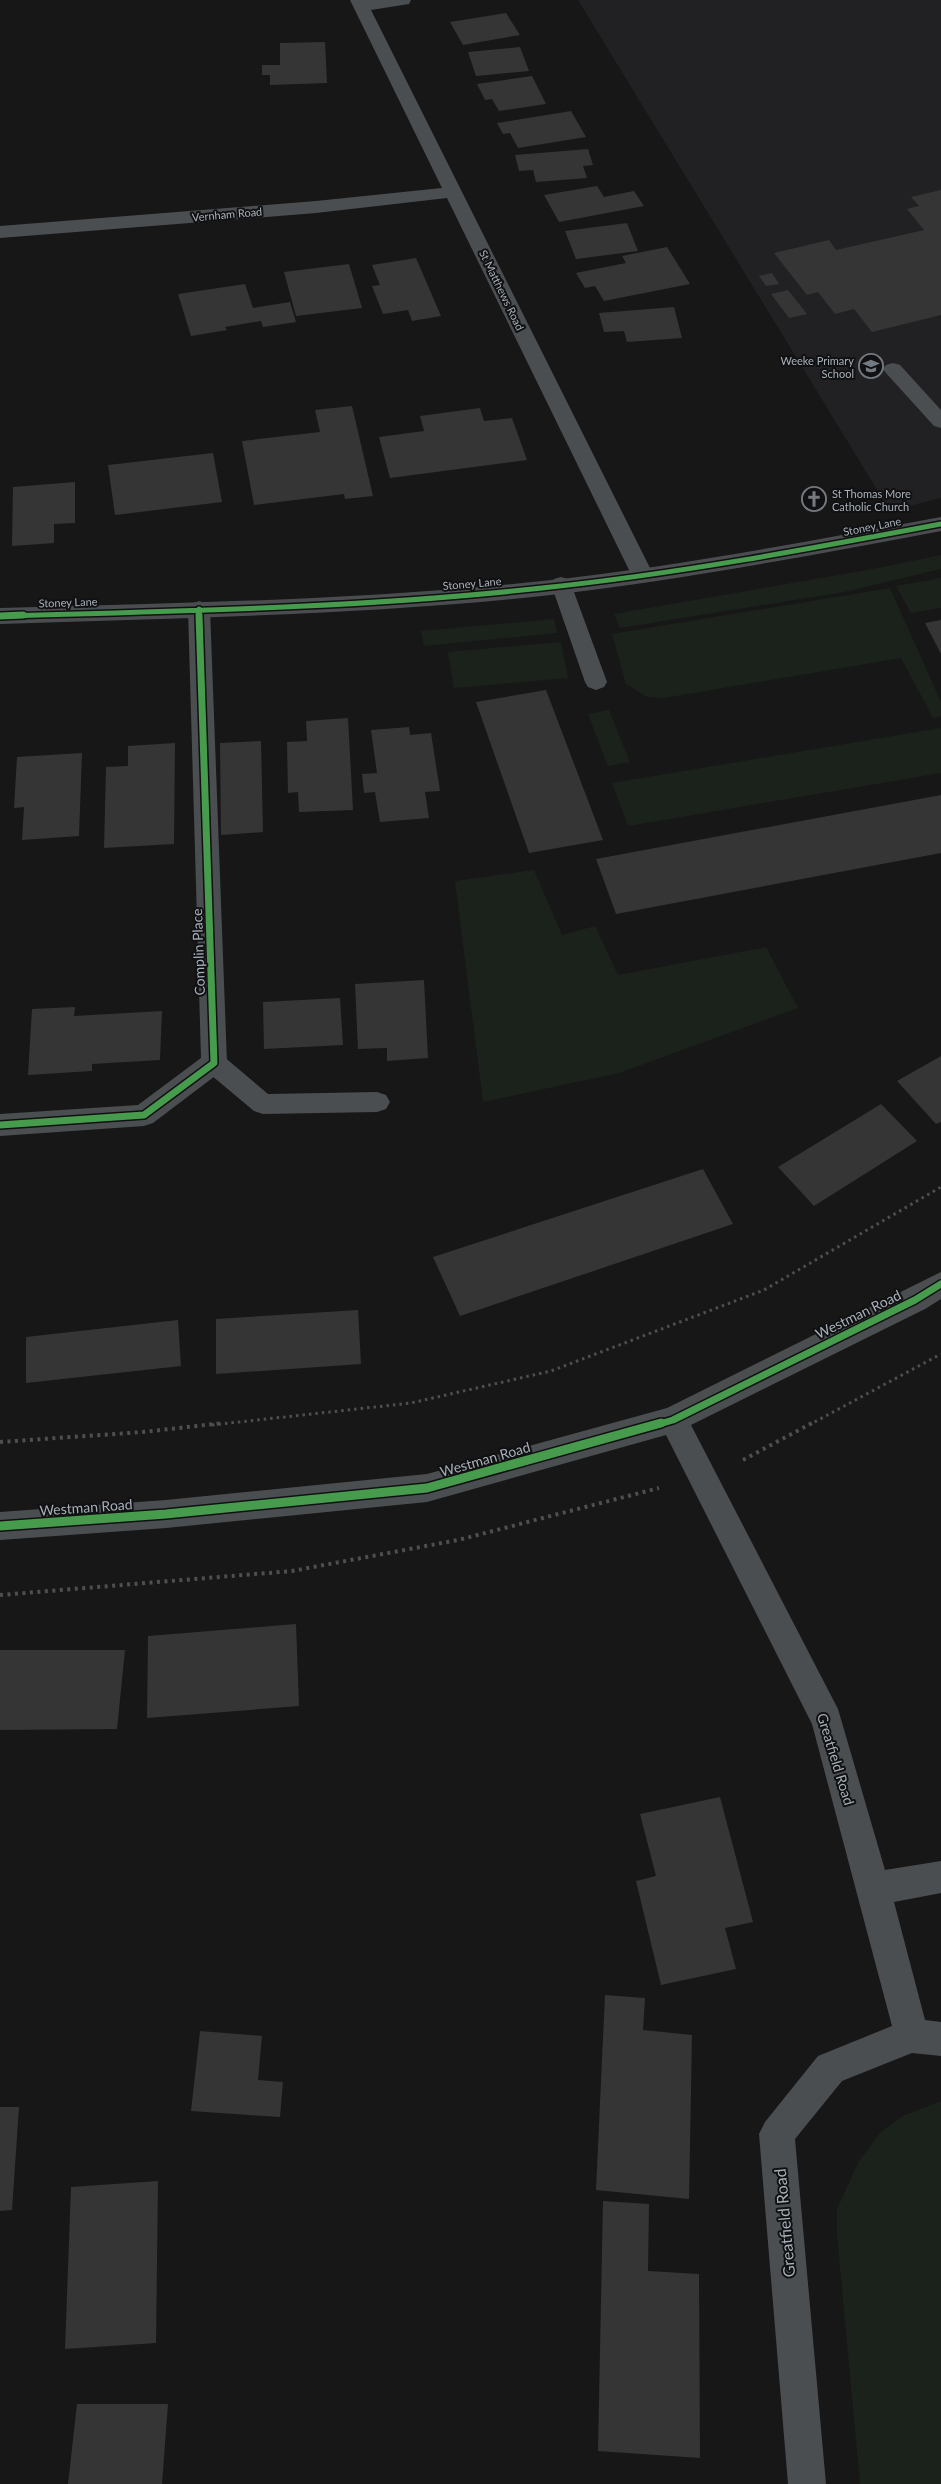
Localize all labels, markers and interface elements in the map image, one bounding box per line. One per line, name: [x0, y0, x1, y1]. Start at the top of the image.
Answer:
street label: Vernham Road: [191, 204, 263, 224]
street label: St Matthews Road: [477, 248, 527, 332]
school or university icon: Weeke Primary School: [858, 353, 884, 379]
place label: Weeke Primary School: [780, 354, 854, 380]
church icon: St Thomas More Catholic Church: [801, 486, 827, 512]
place label: St Thomas More Catholic Church: [832, 487, 911, 513]
street label: Stoney Lane: [842, 514, 902, 538]
street label: Stoney Lane: [442, 574, 502, 592]
street label: Stoney Lane: [38, 594, 98, 610]
street label: Complin Place: [188, 908, 208, 996]
street label: Westman Road: [812, 1286, 904, 1342]
street label: Westman Road: [438, 1438, 532, 1480]
street label: Westman Road: [39, 1495, 133, 1519]
street label: Greatfield Road: [814, 1711, 858, 1807]
street label: Greatfield Road: [770, 2168, 798, 2278]

